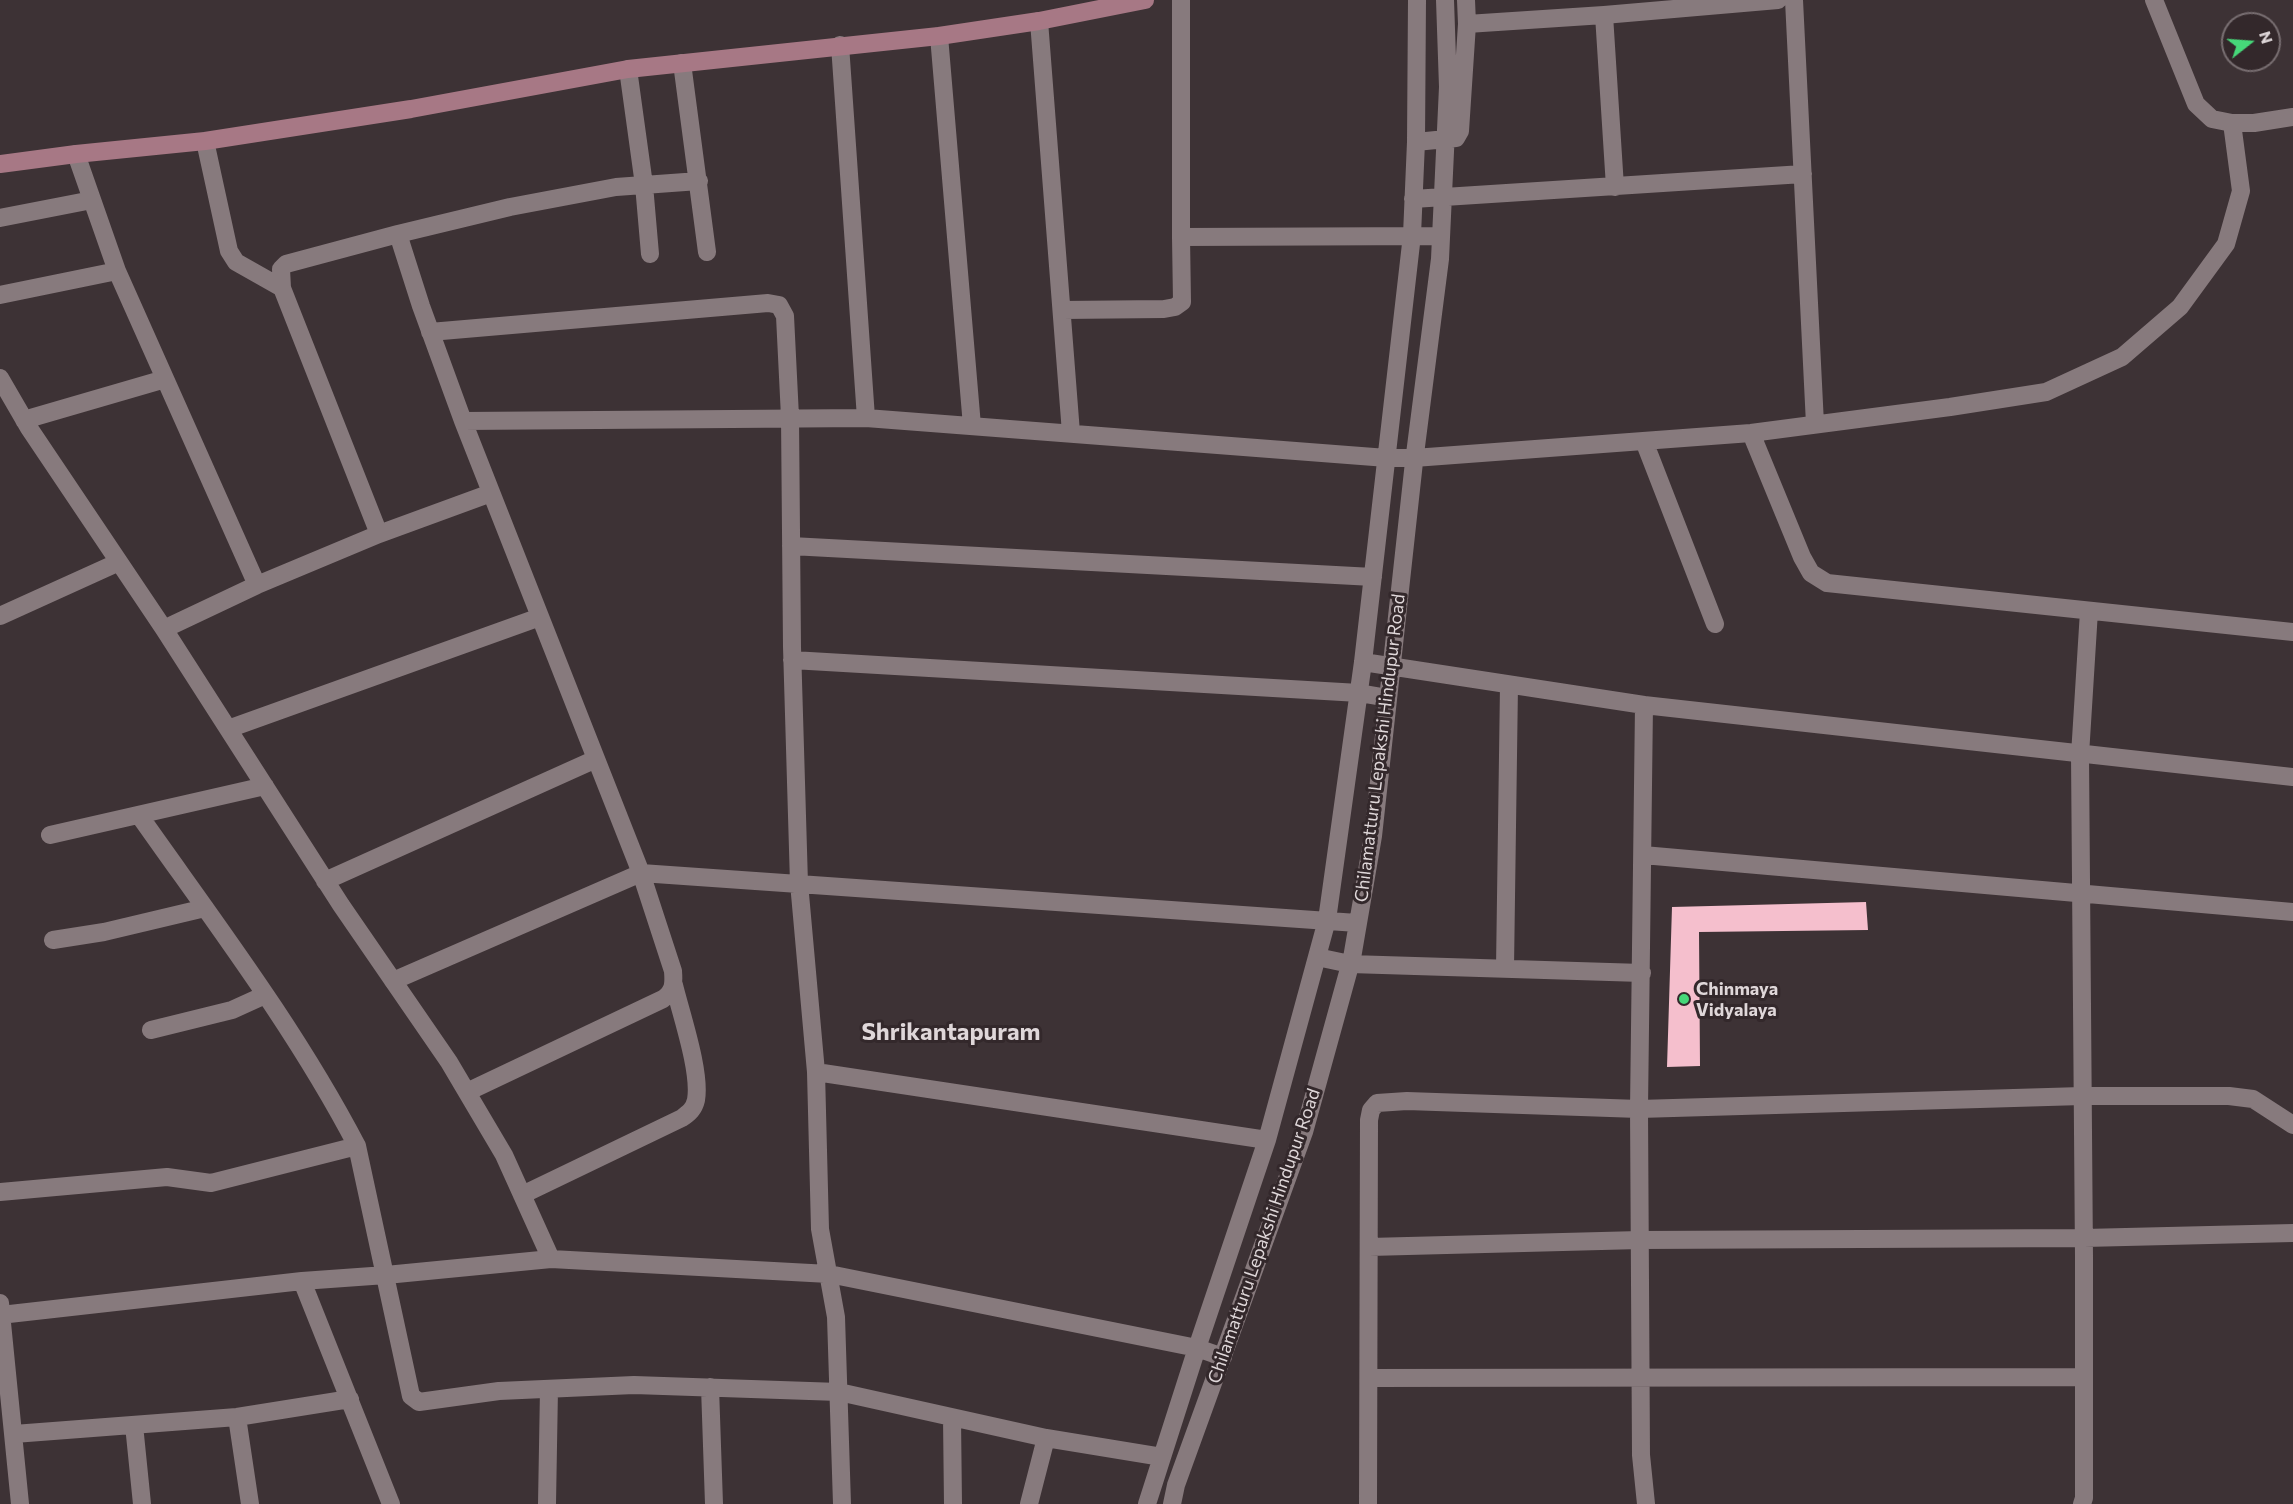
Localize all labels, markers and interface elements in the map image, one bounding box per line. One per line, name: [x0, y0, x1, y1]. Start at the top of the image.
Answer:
north arrow: [2221, 12, 2281, 72]
text: N: [2256, 29, 2278, 46]
street label: Chilamatturu Lepakshi Hindupur Road: [1350, 593, 1410, 903]
place label: Chinmaya Vidyalaya: [1696, 978, 1778, 1020]
marker: Chinmaya Vidyalaya: [1677, 992, 1691, 1006]
district label: Shrikantapuram: [861, 1018, 1041, 1046]
street label: Chilamatturu Lepakshi Hindupur Road: [1203, 1086, 1325, 1386]

